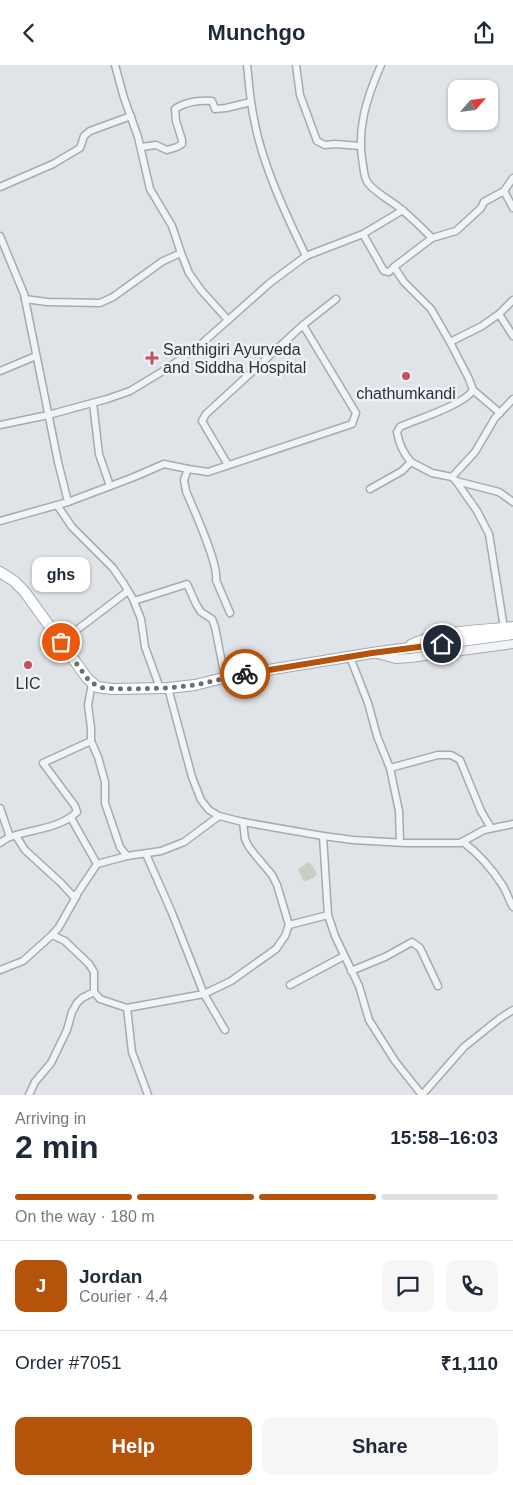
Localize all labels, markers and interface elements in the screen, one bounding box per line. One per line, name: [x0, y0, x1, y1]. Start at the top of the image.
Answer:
icon: back: [15, 19, 43, 47]
icon: share: [470, 19, 498, 47]
text: Munchgo: [208, 20, 305, 45]
north arrow: [448, 80, 498, 130]
map controls: [448, 80, 498, 130]
place label: Santhigiri Ayurveda and Siddha Hospital: [163, 341, 306, 376]
marker: Santhigiri Ayurveda and Siddha Hospital: [145, 351, 159, 365]
marker: chathumkandi: [400, 370, 412, 382]
place label: chathumkandi: [356, 385, 456, 402]
callout: ghs: [32, 557, 90, 592]
text: ghs: [47, 566, 75, 583]
pin: [40, 621, 82, 663]
pin: [421, 623, 463, 665]
icon: bag: [47, 628, 75, 656]
icon: home: [428, 630, 456, 658]
courier: [220, 649, 270, 699]
marker: LIC: [22, 659, 34, 671]
icon: bike: [231, 660, 259, 688]
place label: LIC: [16, 675, 40, 692]
text: Arriving in: [15, 1110, 86, 1127]
text: 15:58–16:03: [390, 1127, 498, 1148]
text: 2 min: [15, 1129, 99, 1165]
text: On the way · 180 m: [15, 1208, 155, 1225]
button: chat: [382, 1260, 434, 1312]
button: phone: [446, 1260, 498, 1312]
text: Jordan: [79, 1266, 142, 1287]
text: J: [36, 1275, 46, 1296]
text: Courier · 4.4: [79, 1288, 168, 1305]
text: Order #7051: [15, 1352, 122, 1373]
text: ₹1,110: [441, 1353, 498, 1374]
button: Help: [15, 1417, 252, 1475]
button: Share: [262, 1417, 498, 1475]

